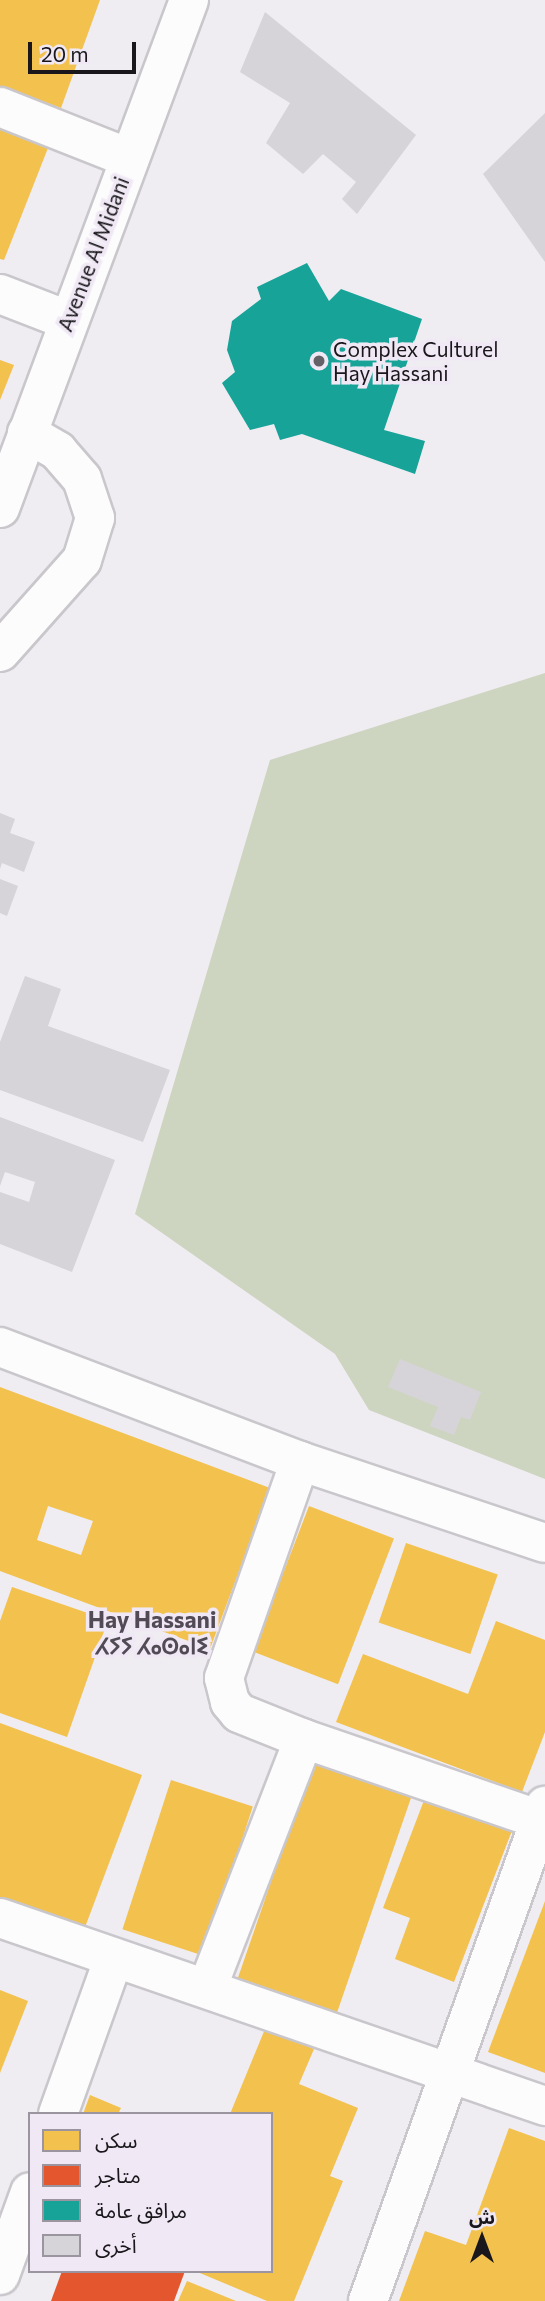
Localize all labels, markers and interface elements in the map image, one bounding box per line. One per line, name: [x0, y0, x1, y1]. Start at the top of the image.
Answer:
scale bar: [32, 28, 140, 72]
text: 20 m: [41, 41, 89, 66]
street label: Avenue Al Midani: [52, 173, 134, 335]
place label: Complex Culturel Hay Hassani: [333, 336, 499, 386]
marker: Complex Culturel Hay Hassani: [311, 353, 327, 369]
district label: Hay Hassani ⵃⵢⵢ ⵃⴰⵙⴰⵏⵉ: [88, 1605, 216, 1659]
legend: [28, 2112, 273, 2273]
text: سكن: [95, 2127, 137, 2152]
text: متاجر: [95, 2162, 141, 2187]
text: مرافق عامة: [95, 2197, 187, 2222]
north arrow: [447, 2203, 517, 2273]
text: ش: [469, 2205, 495, 2228]
text: أخرى: [95, 2232, 137, 2257]

